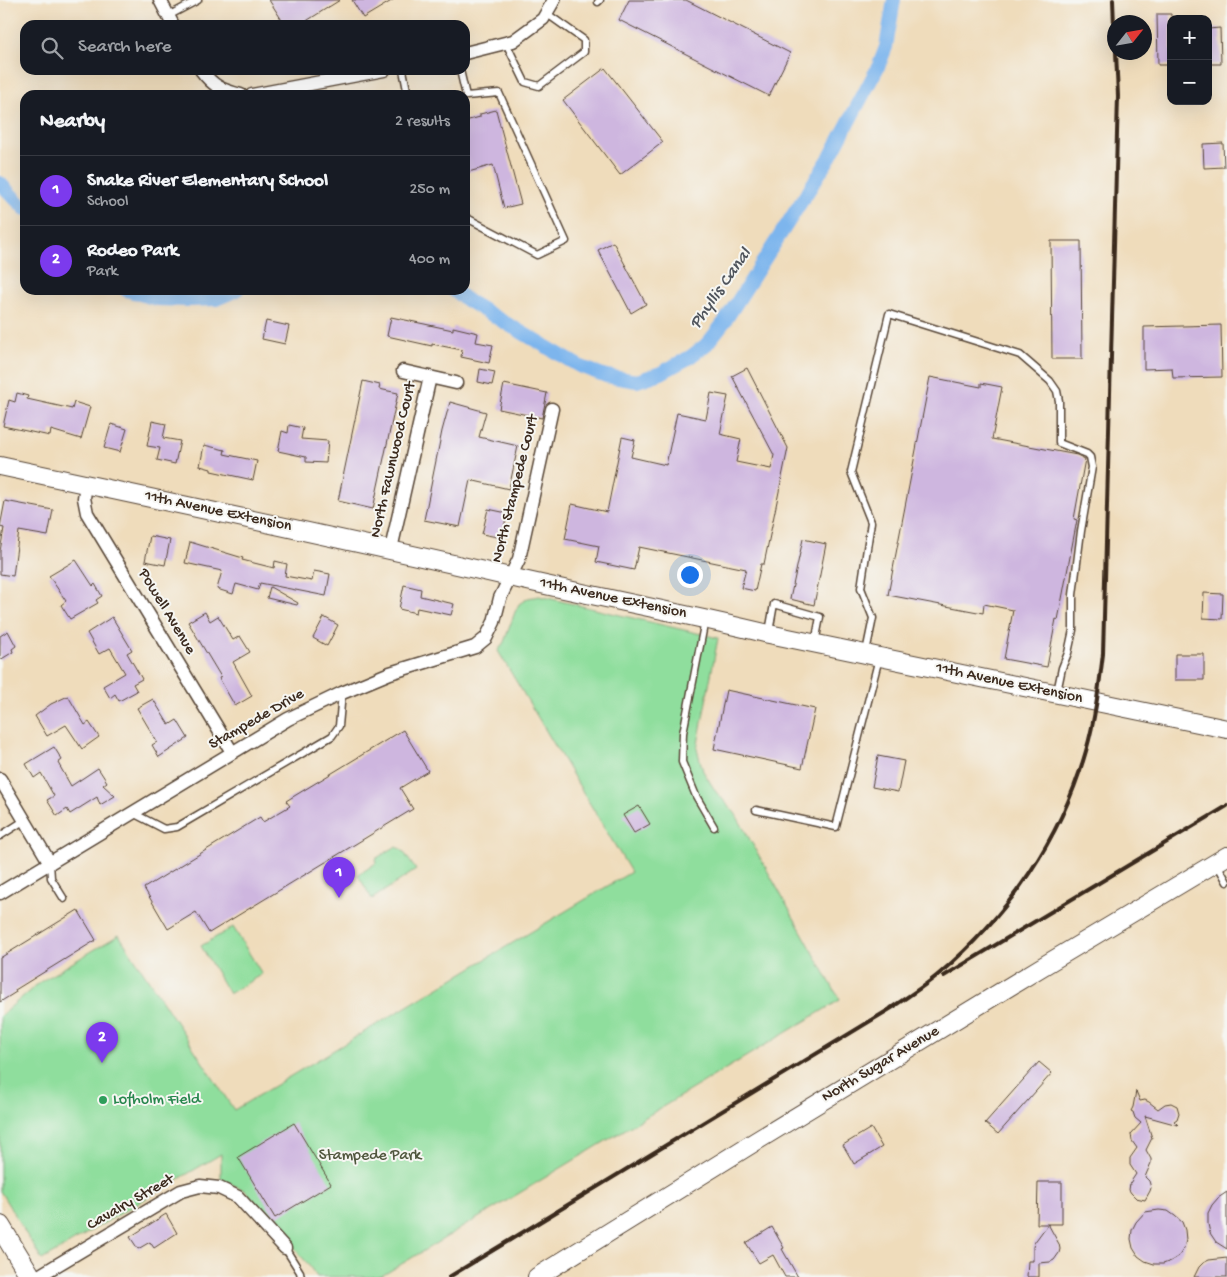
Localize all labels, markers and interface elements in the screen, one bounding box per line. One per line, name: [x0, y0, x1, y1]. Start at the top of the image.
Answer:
north arrow: [1107, 15, 1152, 60]
map controls: [1167, 15, 1212, 105]
button: +: [1167, 15, 1212, 60]
search box: [20, 20, 470, 75]
icon: search: [38, 34, 66, 62]
text: Search here: [78, 36, 172, 59]
button: −: [1167, 60, 1212, 105]
text: Nearby: [40, 110, 105, 135]
text: 2 results: [395, 113, 450, 132]
text: Snake River Elementary School: [87, 170, 328, 193]
text: 1: [53, 181, 59, 200]
text: 250 m: [410, 181, 450, 200]
text: School: [87, 193, 129, 212]
text: Rodeo Park: [87, 240, 178, 263]
water label: Phyllis Canal: [686, 244, 757, 333]
text: 2: [52, 251, 60, 270]
text: 400 m: [409, 251, 450, 270]
text: Park: [87, 263, 118, 282]
street label: North Fawnwood Court: [367, 379, 421, 540]
street label: North Stampede Court: [488, 412, 544, 565]
street label: 11th Avenue Extension: [142, 487, 294, 537]
your location: [677, 562, 703, 588]
street label: Powell Avenue: [132, 565, 199, 659]
street label: 11th Avenue Extension: [537, 574, 689, 624]
street label: 11th Avenue Extension: [933, 659, 1085, 709]
street label: Stampede Drive: [206, 685, 309, 755]
pin: 1: [323, 857, 355, 898]
pin: 2: [86, 1022, 118, 1063]
street label: North Sugar Avenue: [819, 1022, 944, 1108]
place label: Lofholm Field: [113, 1091, 202, 1110]
marker: Lofholm Field: [97, 1094, 109, 1106]
park label: Stampede Park: [319, 1147, 423, 1166]
street label: Cavalry Street: [84, 1170, 179, 1235]

